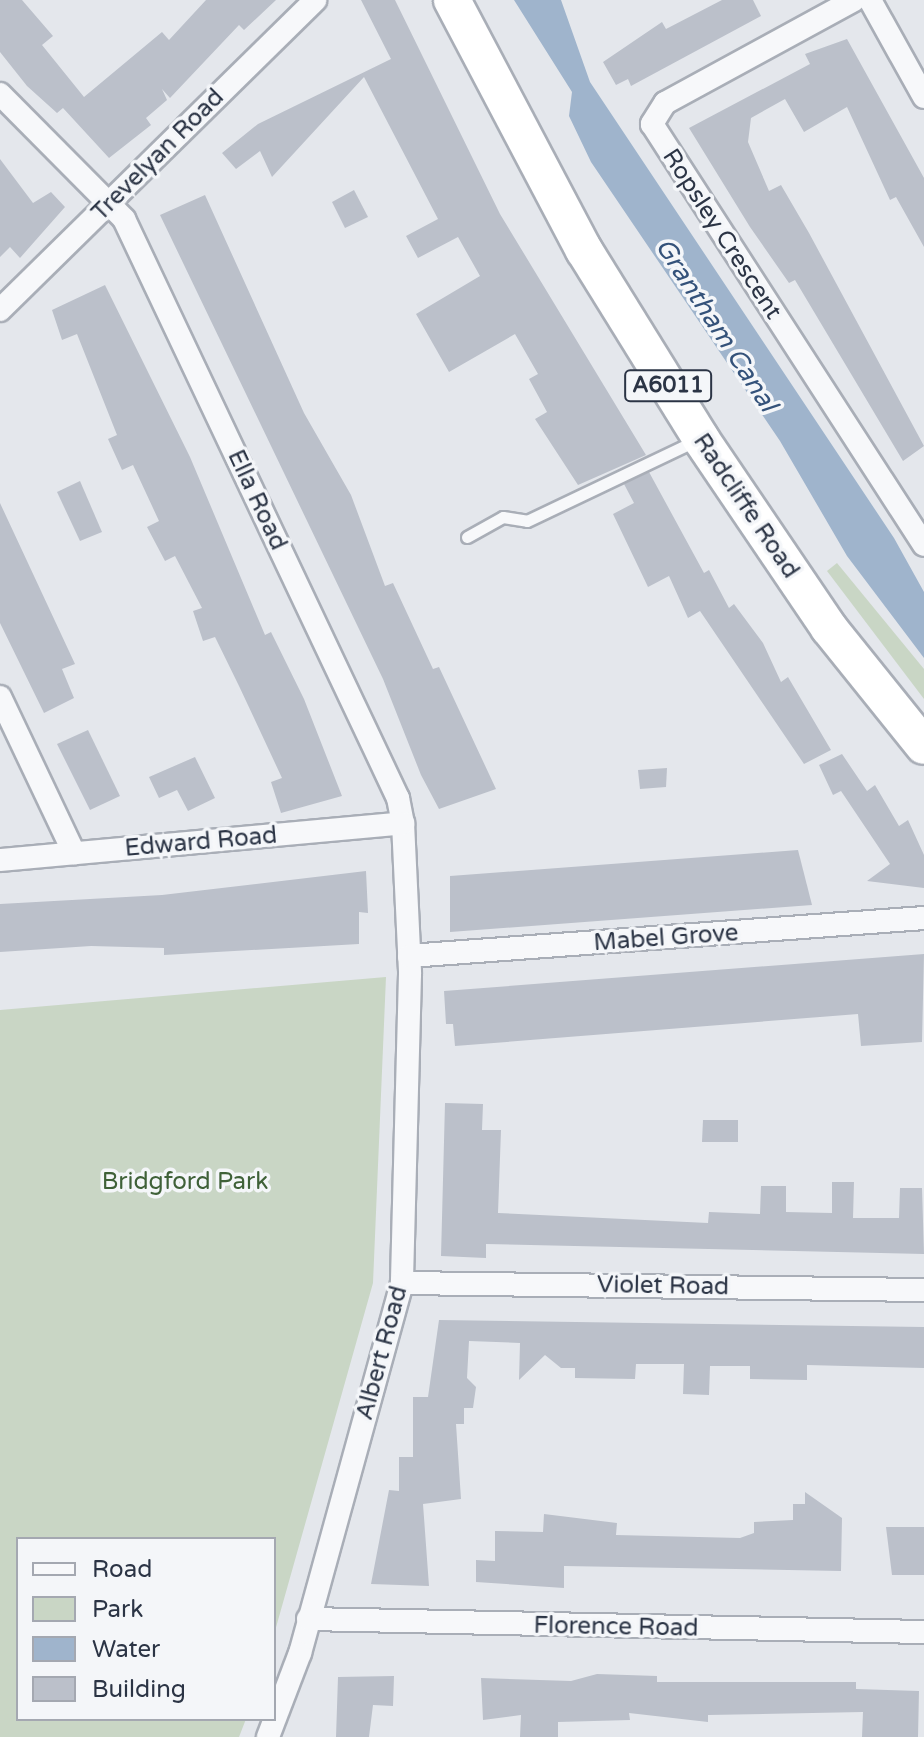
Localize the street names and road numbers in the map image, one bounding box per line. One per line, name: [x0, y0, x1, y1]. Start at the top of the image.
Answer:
street label: Trevelyan Road: [86, 83, 230, 227]
street label: Ropsley Crescent: [656, 143, 788, 325]
road number: A6011: [624, 368, 712, 404]
street label: Radcliffe Road: [687, 428, 805, 584]
street label: Ella Road: [221, 445, 293, 555]
street label: Edward Road: [124, 821, 278, 863]
street label: Mabel Grove: [593, 919, 739, 957]
street label: Violet Road: [597, 1270, 729, 1302]
street label: Albert Road: [350, 1283, 414, 1423]
street label: Florence Road: [533, 1611, 699, 1643]

